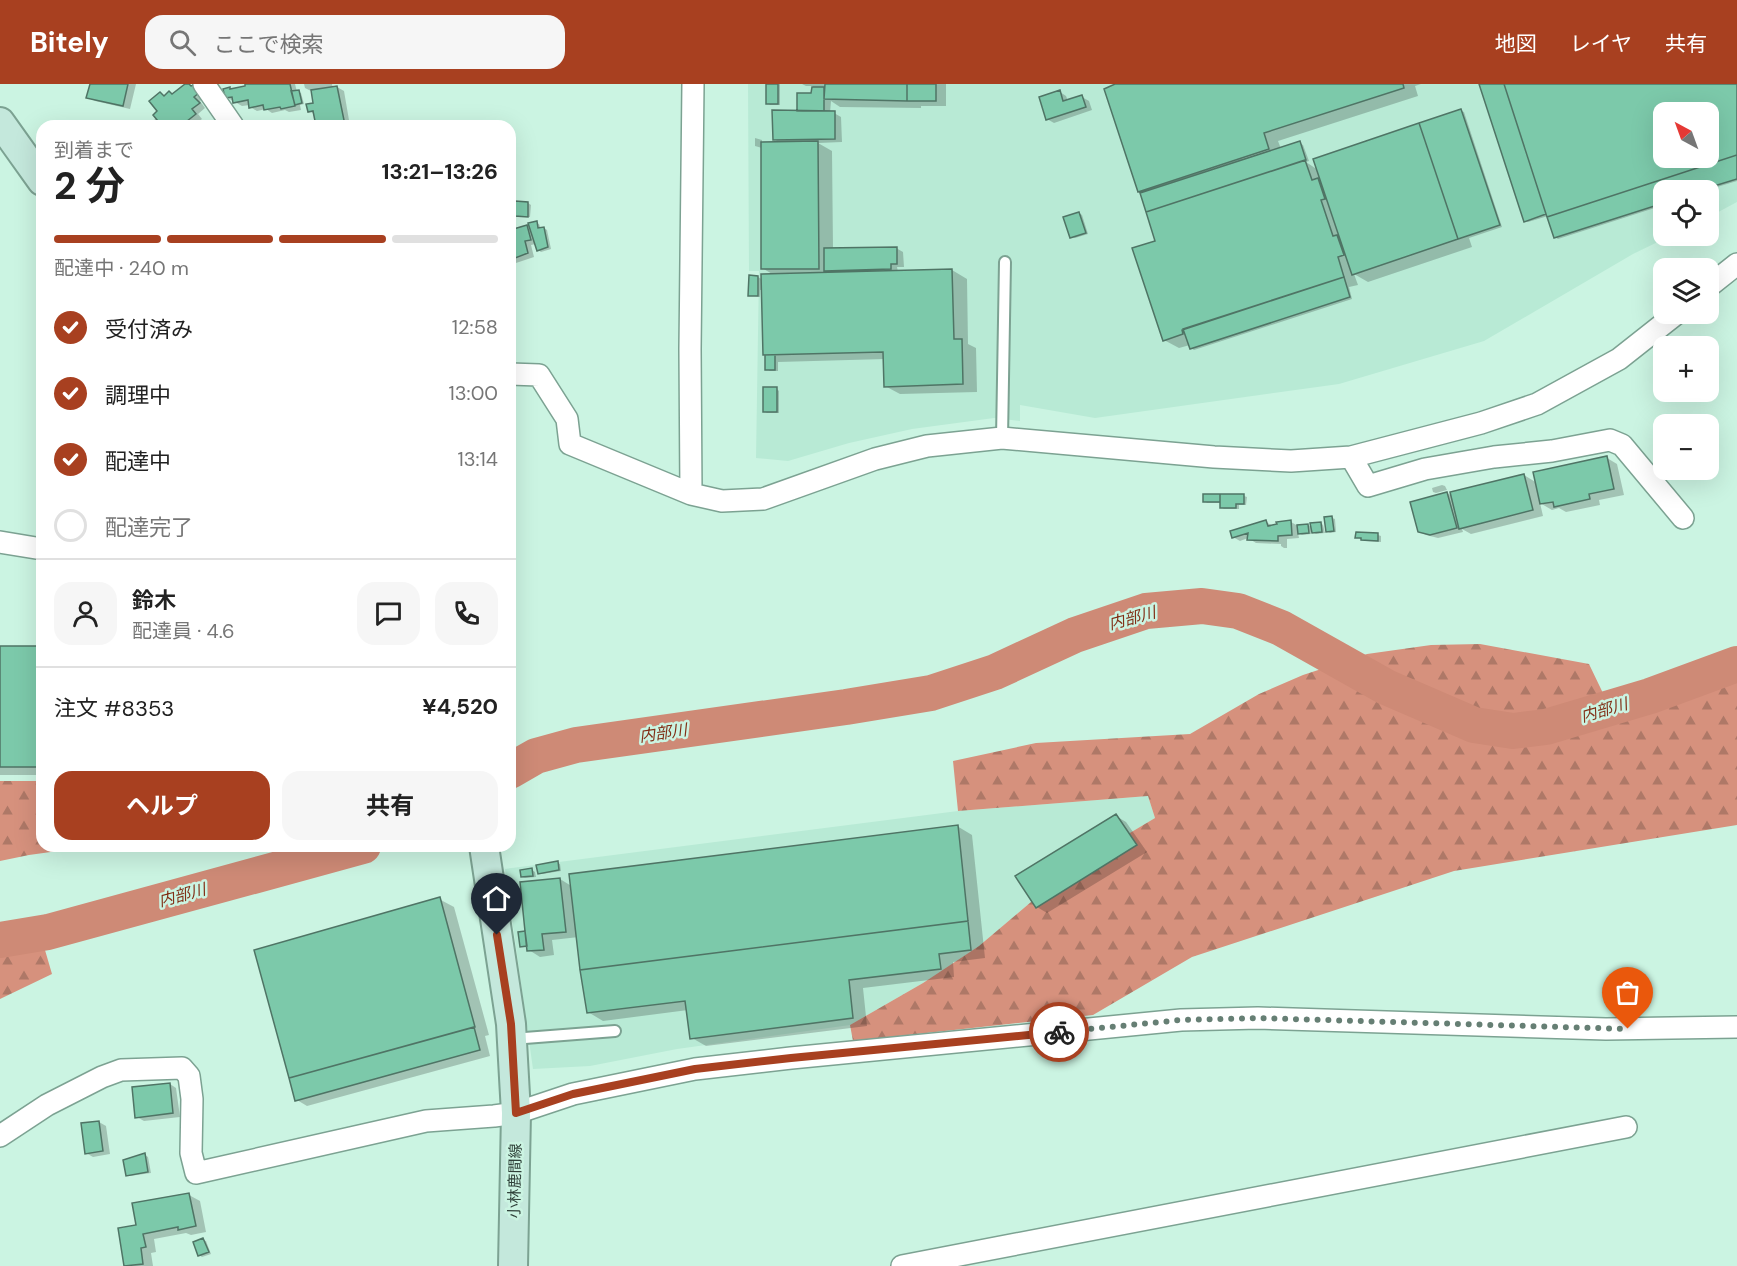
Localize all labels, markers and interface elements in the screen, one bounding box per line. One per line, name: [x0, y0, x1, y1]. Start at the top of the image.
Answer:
search box: [145, 15, 565, 69]
text: Bitely: [30, 24, 109, 61]
icon: search: [166, 26, 199, 59]
text: ここで検索: [214, 30, 324, 59]
text: 地図: [1495, 30, 1537, 58]
text: レイヤ: [1570, 30, 1632, 58]
text: 共有: [1665, 30, 1707, 58]
north arrow: [1653, 102, 1719, 168]
map controls: [1653, 102, 1719, 480]
text: 到着まで: [54, 137, 134, 163]
text: 13:21–13:26: [382, 157, 498, 186]
text: 2 分: [54, 160, 125, 211]
button: locate: [1653, 180, 1719, 246]
text: 配達中 · 240 m: [54, 255, 189, 281]
button: layers: [1653, 258, 1719, 324]
icon: check: [54, 311, 87, 344]
text: 12:58: [452, 314, 498, 340]
text: 受付済み: [105, 315, 193, 344]
button: +: [1653, 336, 1719, 402]
icon: check: [54, 377, 87, 410]
text: 13:00: [449, 380, 498, 406]
text: 調理中: [105, 381, 171, 410]
button: −: [1653, 414, 1719, 480]
icon: check: [54, 443, 87, 476]
text: 13:14: [458, 446, 498, 472]
text: 配達中: [105, 447, 171, 476]
text: 配達完了: [105, 513, 193, 542]
button: person: [54, 582, 117, 645]
button: chat: [357, 582, 420, 645]
button: phone: [435, 582, 498, 645]
text: 鈴木: [132, 586, 176, 615]
water label: 内部川: [1106, 601, 1160, 634]
text: 配達員 · 4.6: [132, 618, 235, 644]
text: ¥4,520: [422, 692, 498, 721]
water label: 内部川: [1578, 693, 1632, 727]
text: 注文 #8353: [54, 694, 174, 723]
water label: 内部川: [638, 719, 690, 747]
button: ヘルプ: [54, 771, 270, 840]
button: 共有: [282, 771, 498, 840]
pin: [471, 873, 522, 935]
water label: 内部川: [156, 878, 210, 911]
icon: home: [480, 882, 513, 915]
pin: [1602, 967, 1653, 1029]
icon: bag: [1611, 976, 1644, 1009]
courier: [1029, 1002, 1089, 1062]
icon: bike: [1043, 1016, 1076, 1049]
street label: 小林鹿間線: [504, 1143, 526, 1219]

